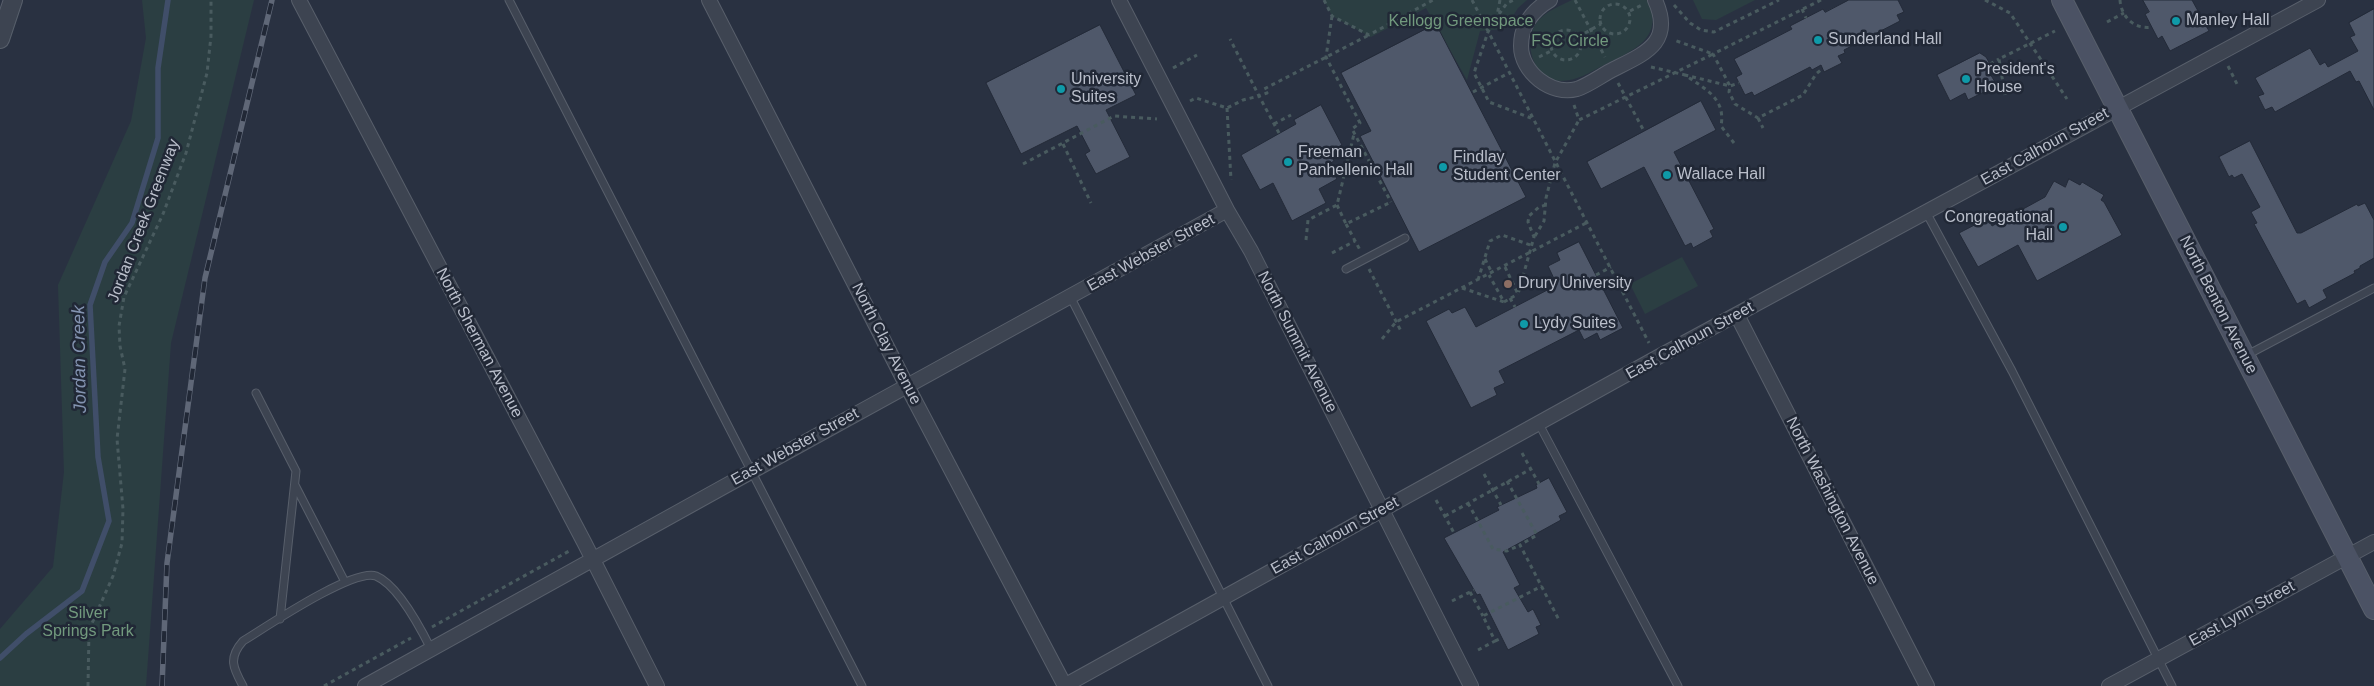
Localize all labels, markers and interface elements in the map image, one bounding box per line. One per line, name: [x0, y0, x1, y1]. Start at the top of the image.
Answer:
place label: Manley Hall: [2186, 11, 2270, 31]
park label: Kellogg Greenspace: [1389, 12, 1533, 32]
marker: Manley Hall: [2170, 15, 2182, 27]
place label: Sunderland Hall: [1828, 30, 1942, 50]
park label: FSC Circle: [1531, 32, 1609, 52]
marker: Sunderland Hall: [1812, 34, 1824, 46]
place label: President's House: [1976, 60, 2055, 98]
place label: University Suites: [1071, 70, 1141, 108]
marker: President's House: [1960, 73, 1972, 85]
marker: University Suites: [1055, 83, 1067, 95]
street label: East Calhoun Street: [1978, 104, 2112, 190]
street label: Jordan Creek Greenway: [104, 137, 184, 305]
place label: Freeman Panhellenic Hall: [1298, 143, 1413, 181]
place label: Findlay Student Center: [1453, 148, 1561, 186]
marker: Freeman Panhellenic Hall: [1282, 156, 1294, 168]
marker: Findlay Student Center: [1437, 161, 1449, 173]
place label: Wallace Hall: [1677, 165, 1765, 185]
marker: Wallace Hall: [1661, 169, 1673, 181]
place label: Congregational Hall: [1944, 208, 2053, 246]
street label: East Webster Street: [1084, 210, 1218, 296]
marker: Congregational Hall: [2057, 221, 2069, 233]
street label: North Benton Avenue: [2175, 233, 2261, 377]
street label: North Sherman Avenue: [431, 265, 527, 421]
street label: North Summit Avenue: [1253, 268, 1341, 416]
place label: Drury University: [1518, 274, 1632, 294]
marker: Drury University: [1502, 278, 1514, 290]
street label: North Clay Avenue: [847, 280, 925, 408]
street label: East Calhoun Street: [1623, 298, 1757, 384]
water label: Jordan Creek: [68, 305, 92, 413]
place label: Lydy Suites: [1534, 314, 1616, 334]
marker: Lydy Suites: [1518, 318, 1530, 330]
street label: East Webster Street: [728, 404, 862, 490]
street label: North Washington Avenue: [1781, 414, 1883, 588]
street label: East Calhoun Street: [1268, 493, 1402, 579]
street label: East Lynn Street: [2186, 577, 2298, 651]
park label: Silver Springs Park: [42, 604, 134, 642]

